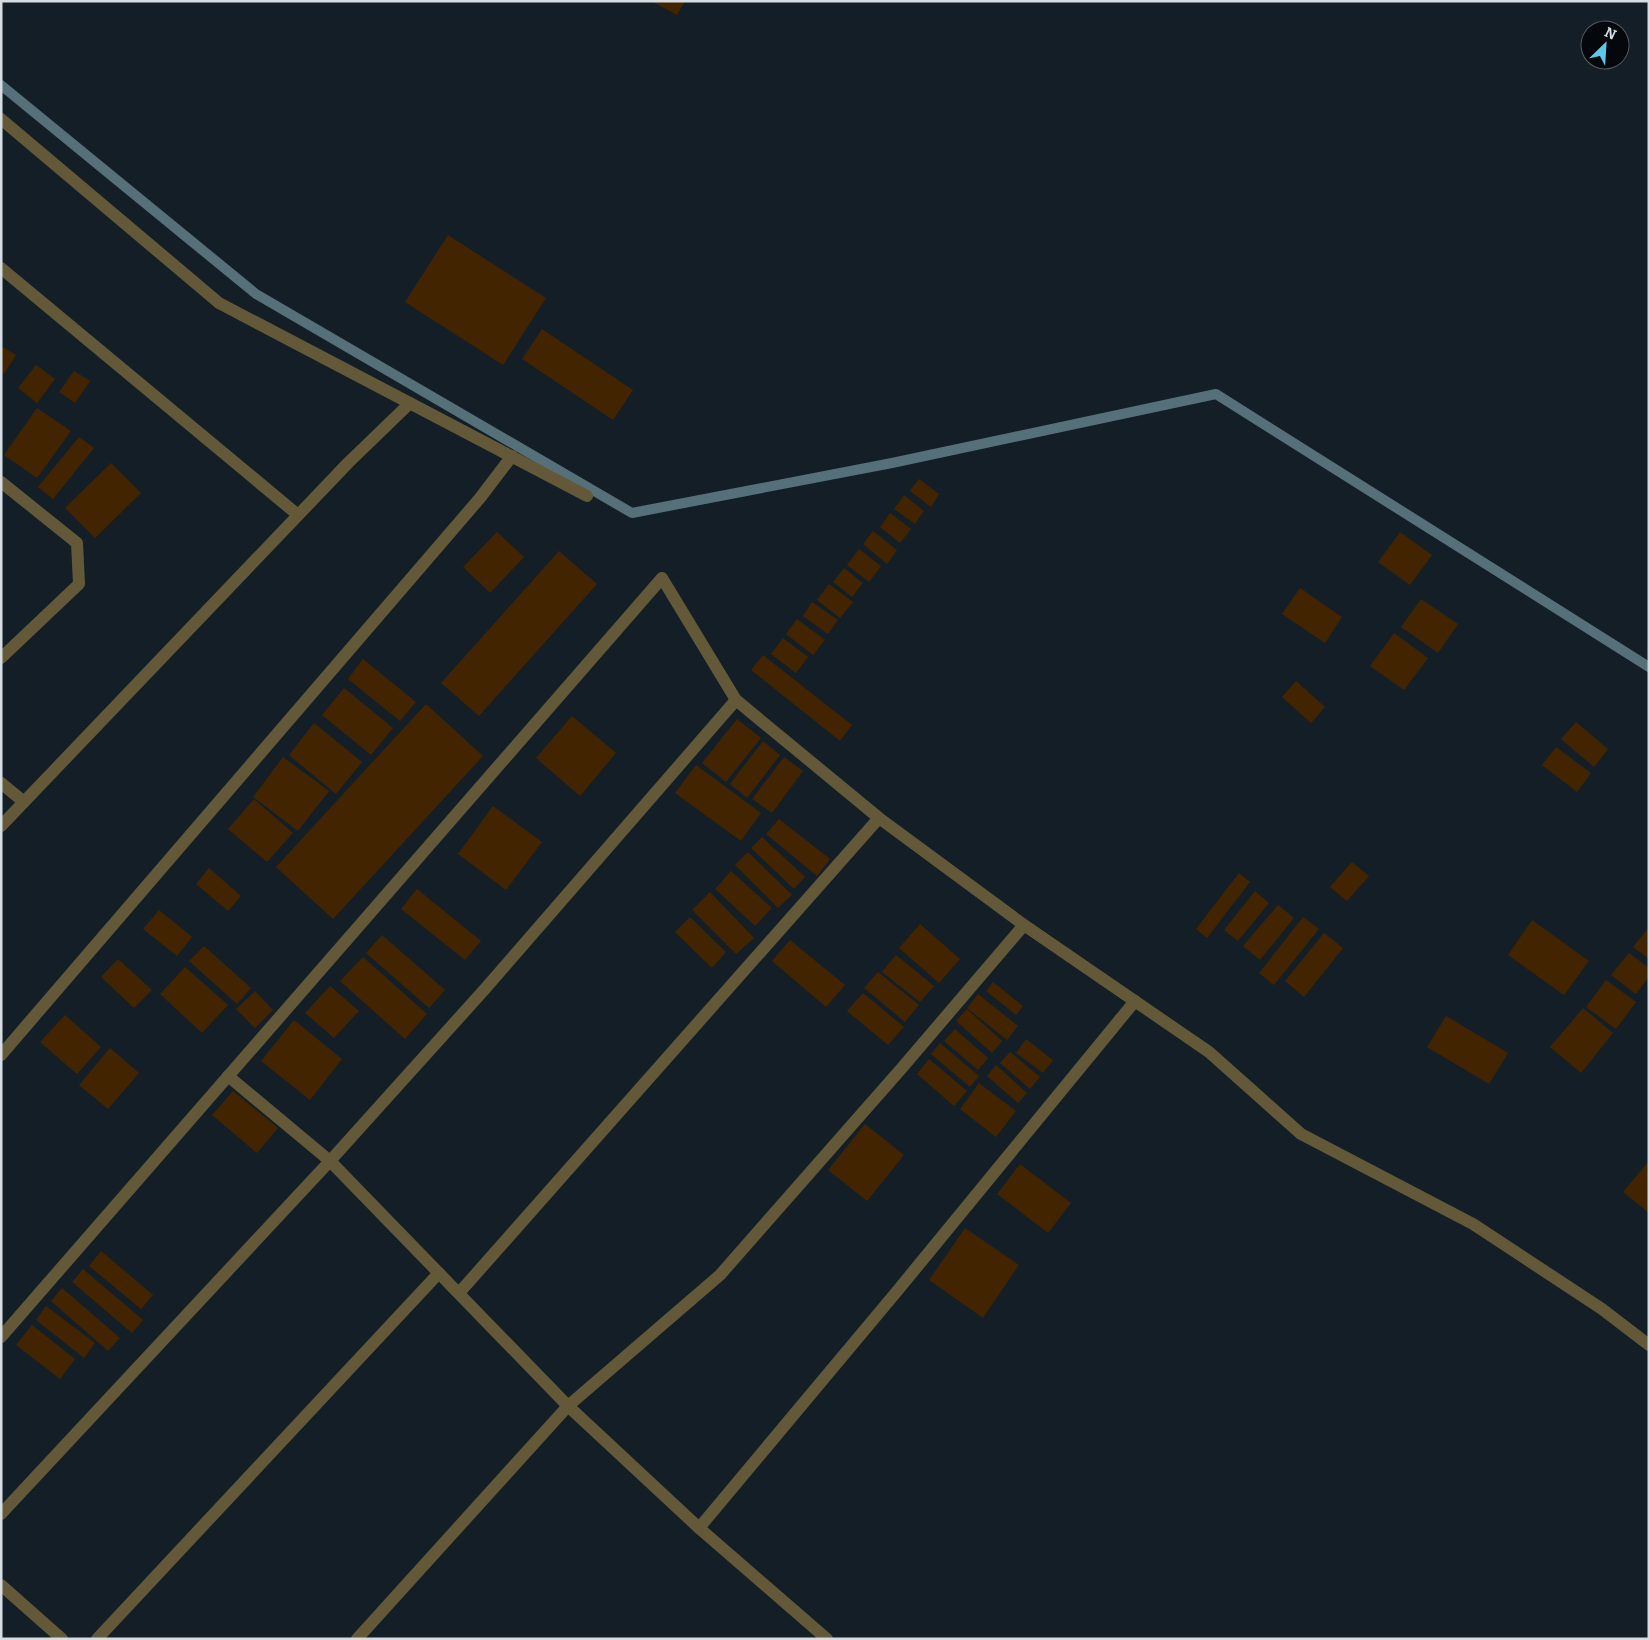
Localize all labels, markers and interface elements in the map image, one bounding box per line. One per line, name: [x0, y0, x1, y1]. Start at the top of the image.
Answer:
north arrow: [1580, 20, 1630, 70]
text: N: [1602, 24, 1619, 44]

